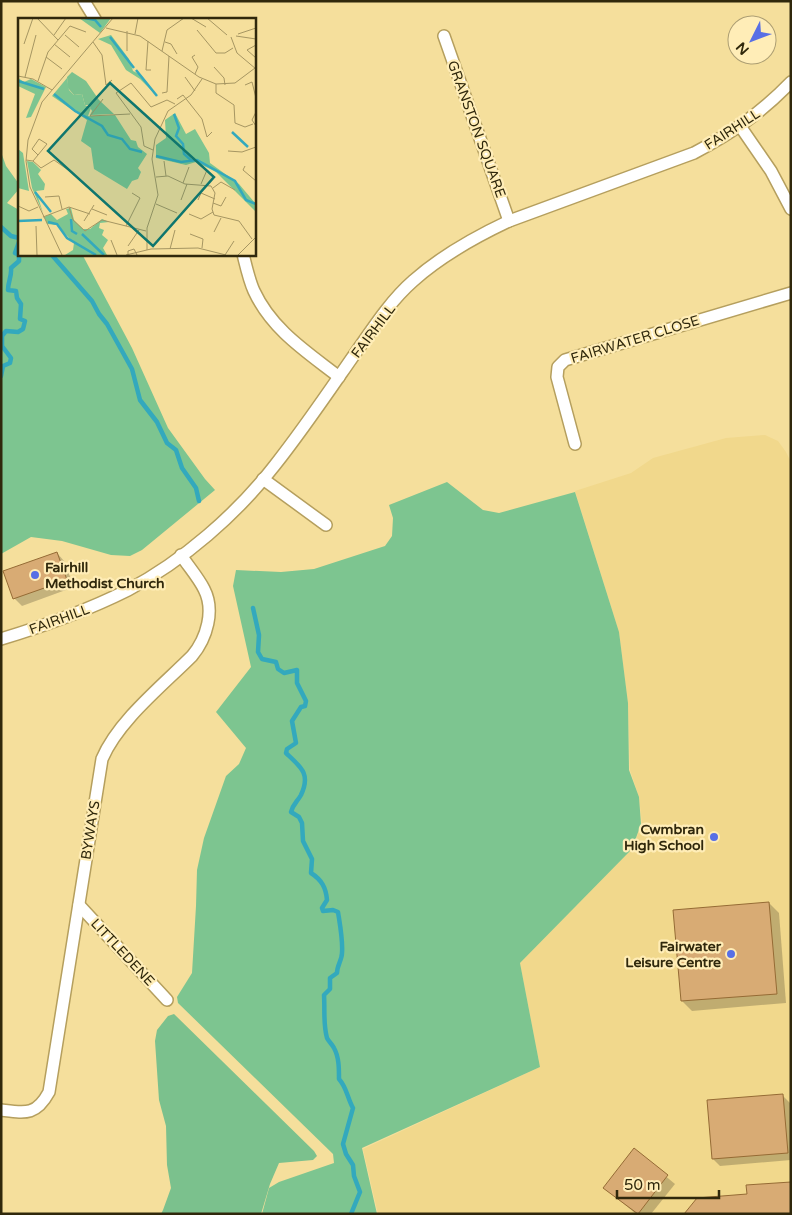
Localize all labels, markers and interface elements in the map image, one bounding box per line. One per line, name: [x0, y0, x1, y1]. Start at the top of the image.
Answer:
north arrow: [727, 15, 777, 65]
inset map: [18, 18, 255, 255]
text: N: [733, 38, 753, 58]
street label: GRANSTON SQUARE: [444, 58, 509, 200]
street label: FAIRHILL: [701, 105, 763, 154]
street label: FAIRHILL: [348, 301, 399, 362]
street label: FAIRWATER CLOSE: [569, 312, 702, 367]
place label: Fairhill Methodist Church: [45, 559, 164, 592]
marker: Fairhill Methodist Church: [29, 569, 41, 581]
street label: FAIRHILL: [27, 601, 92, 638]
street label: BYWAYS: [77, 799, 104, 861]
place label: Cwmbran High School: [624, 821, 704, 854]
marker: Cwmbran High School: [708, 831, 720, 843]
street label: LITTLEDENE: [87, 915, 158, 990]
place label: Fairwater Leisure Centre: [625, 938, 722, 971]
marker: Fairwater Leisure Centre: [725, 948, 737, 960]
scale bar: [617, 1168, 720, 1200]
text: 50 m: [624, 1176, 661, 1194]

